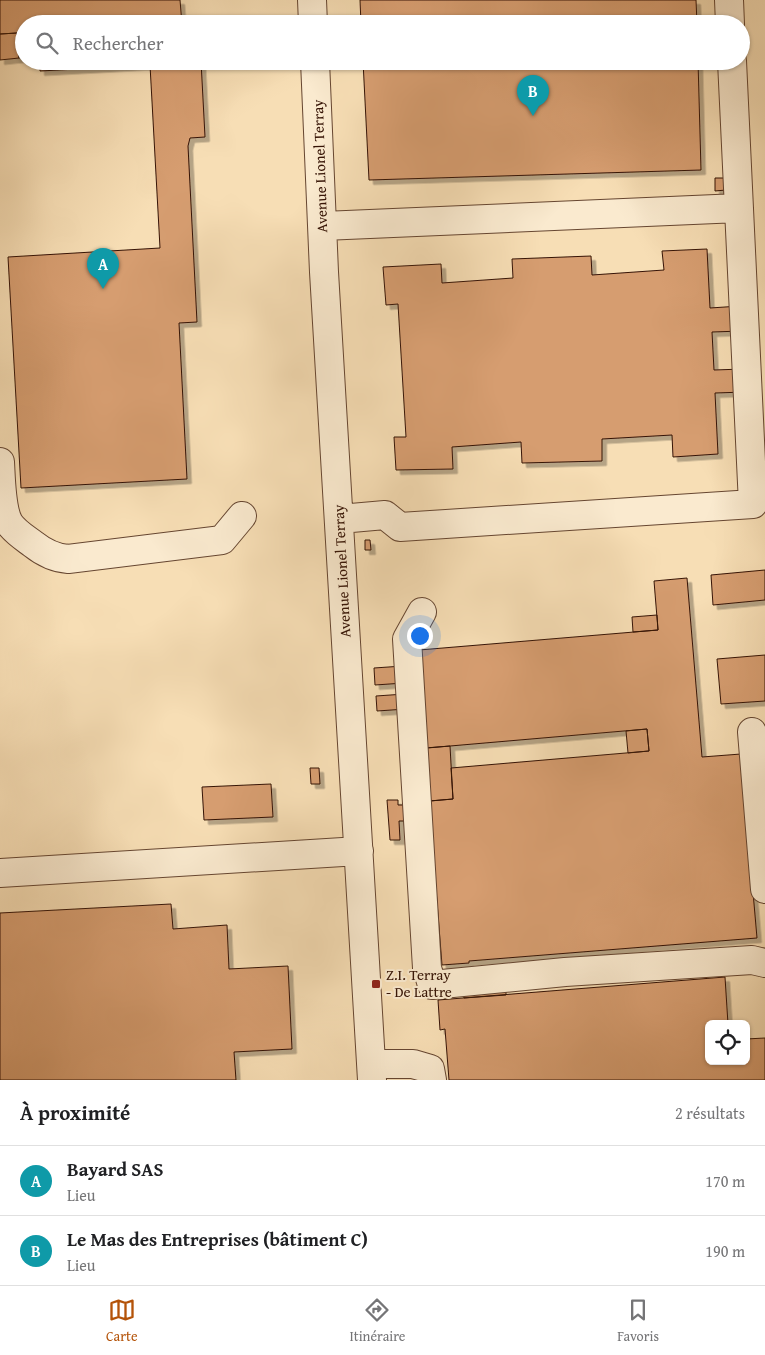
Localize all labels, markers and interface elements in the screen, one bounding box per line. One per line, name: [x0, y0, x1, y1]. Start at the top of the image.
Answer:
search box: [15, 15, 750, 70]
icon: search: [33, 29, 61, 57]
text: Rechercher: [73, 29, 164, 57]
pin: B: [517, 75, 549, 116]
street label: Avenue Lionel Terray: [307, 99, 332, 233]
pin: A: [87, 248, 119, 289]
street label: Avenue Lionel Terray: [328, 503, 355, 638]
your location: [407, 623, 433, 649]
place label: Z.I. Terray - De Lattre: [386, 964, 452, 1002]
marker: Z.I. Terray - De Lattre: [370, 978, 382, 990]
map controls: [705, 1020, 750, 1065]
button: locate: [705, 1020, 750, 1065]
text: À proximité: [20, 1097, 130, 1128]
text: 2 résultats: [675, 1101, 745, 1125]
text: Bayard SAS: [67, 1155, 163, 1183]
text: A: [31, 1169, 41, 1193]
text: 170 m: [705, 1169, 745, 1193]
text: Lieu: [67, 1183, 95, 1207]
text: Le Mas des Entreprises (bâtiment C): [67, 1225, 368, 1253]
text: B: [31, 1239, 41, 1263]
text: 190 m: [705, 1239, 745, 1263]
text: Lieu: [67, 1253, 95, 1277]
tab: Carte: [106, 1296, 137, 1346]
tab: Itinéraire: [349, 1296, 405, 1346]
tab: Favoris: [617, 1296, 659, 1346]

